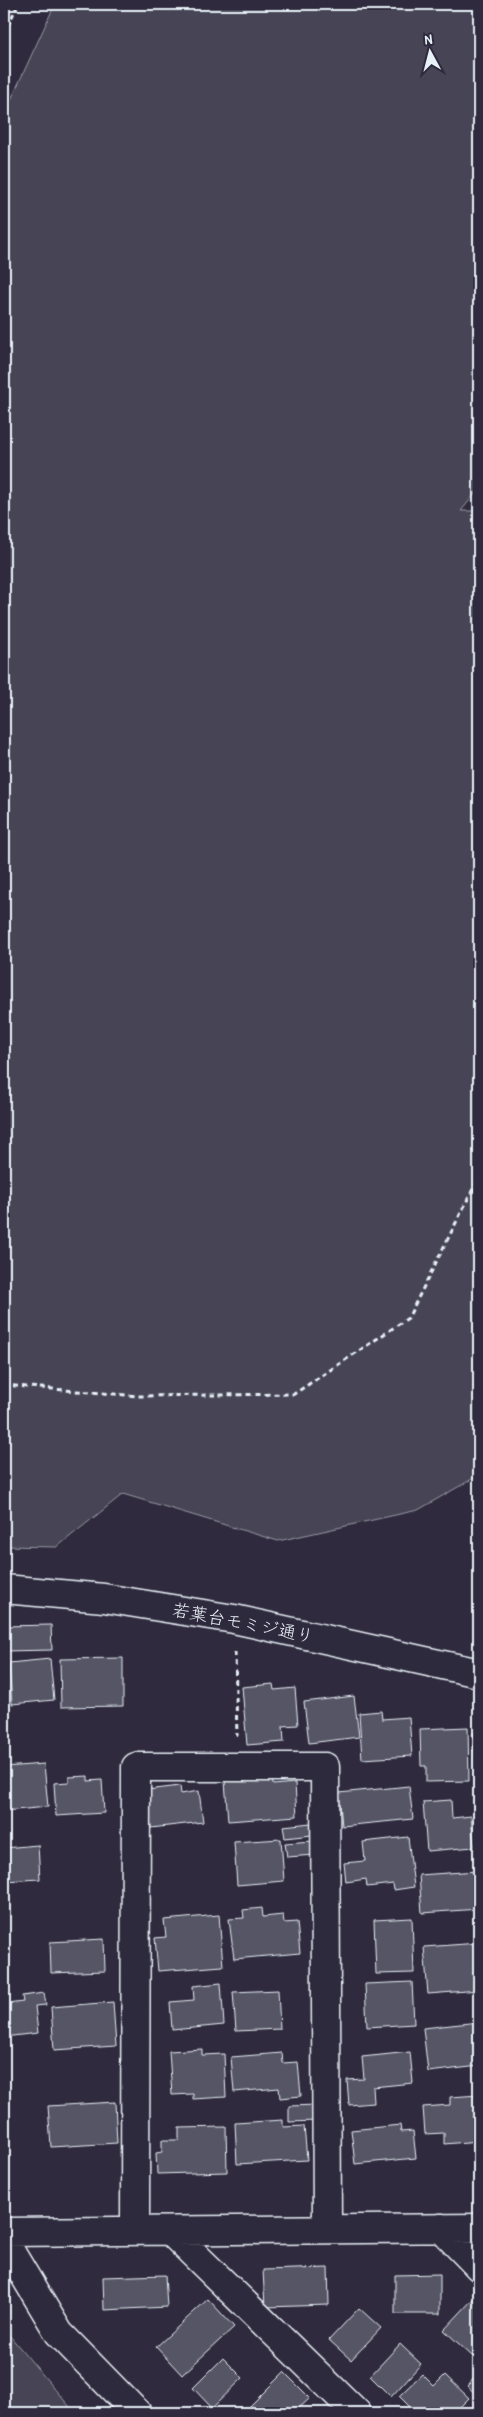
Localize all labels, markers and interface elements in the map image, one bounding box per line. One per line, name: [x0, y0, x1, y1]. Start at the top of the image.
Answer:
north arrow: [406, 28, 456, 78]
text: N: [423, 29, 434, 48]
street label: 若葉台モミジ通り: [170, 1597, 316, 1649]

